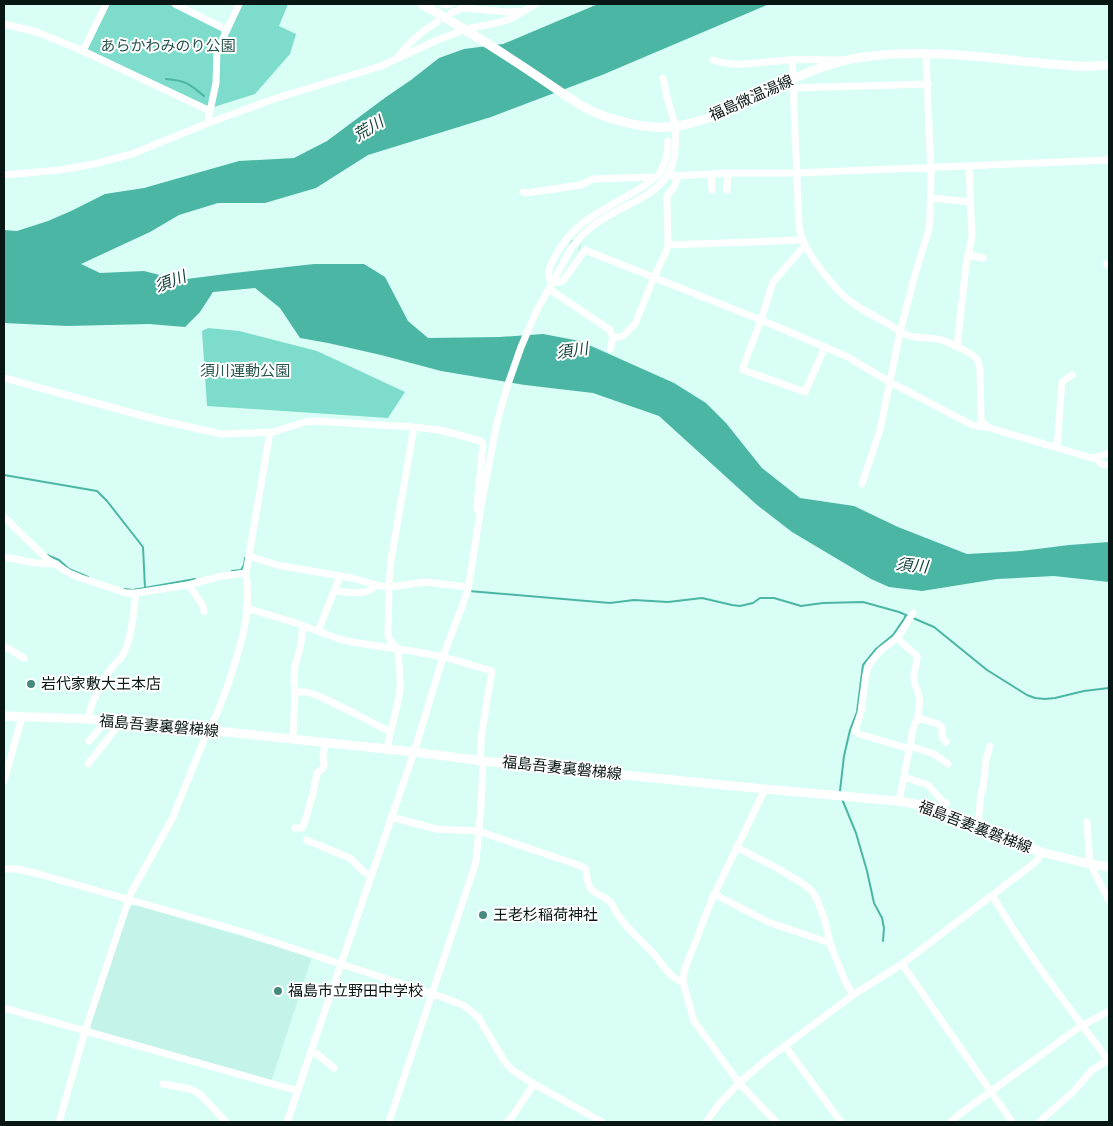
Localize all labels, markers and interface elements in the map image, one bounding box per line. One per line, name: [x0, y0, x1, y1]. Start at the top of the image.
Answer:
park label: あらかわみのり公園: [100, 35, 236, 55]
street label: 福島微温湯線: [705, 70, 796, 125]
water label: 荒川: [349, 109, 389, 146]
water label: 須川: [151, 264, 191, 297]
water label: 須川: [555, 337, 591, 363]
park label: 須川運動公園: [200, 360, 290, 380]
water label: 須川: [895, 553, 931, 578]
place label: 岩代家敷大王本店: [41, 673, 161, 693]
marker: 岩代家敷大王本店: [25, 678, 37, 690]
street label: 福島吾妻裏磐梯線: [98, 710, 220, 740]
street label: 福島吾妻裏磐梯線: [501, 751, 623, 783]
street label: 福島吾妻裏磐梯線: [916, 795, 1035, 857]
place label: 王老杉稲荷神社: [493, 904, 598, 924]
marker: 王老杉稲荷神社: [477, 909, 489, 921]
place label: 福島市立野田中学校: [288, 980, 423, 1000]
marker: 福島市立野田中学校: [272, 985, 284, 997]

